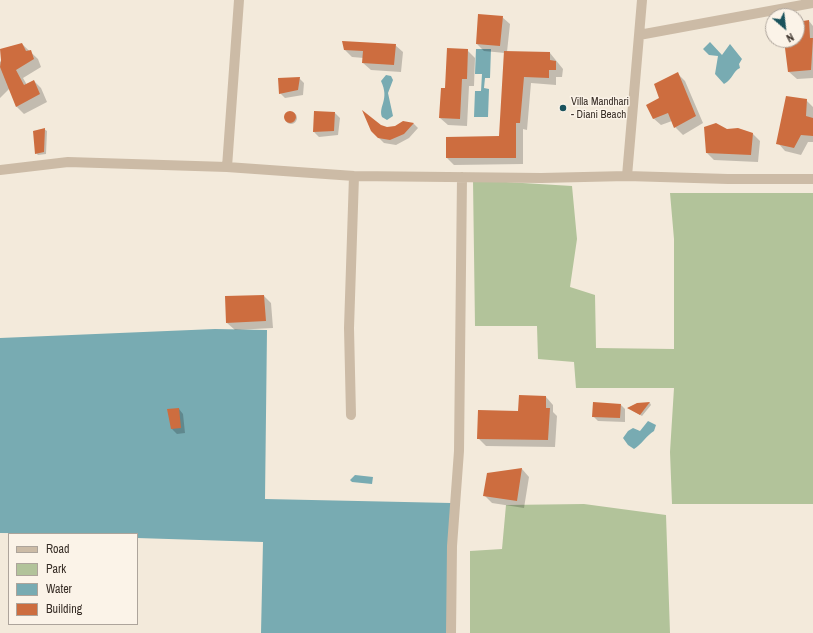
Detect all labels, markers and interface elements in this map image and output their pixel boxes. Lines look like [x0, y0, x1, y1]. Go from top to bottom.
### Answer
north arrow [765, 8, 805, 48]
text: N [784, 30, 796, 45]
place label: Villa Mandhari - Diani Beach [571, 95, 629, 121]
marker: Villa Mandhari - Diani Beach [558, 103, 568, 113]
legend [8, 533, 138, 625]
text: Road [46, 541, 70, 557]
text: Park [46, 561, 66, 577]
text: Water [46, 581, 72, 597]
text: Building [46, 601, 82, 617]

